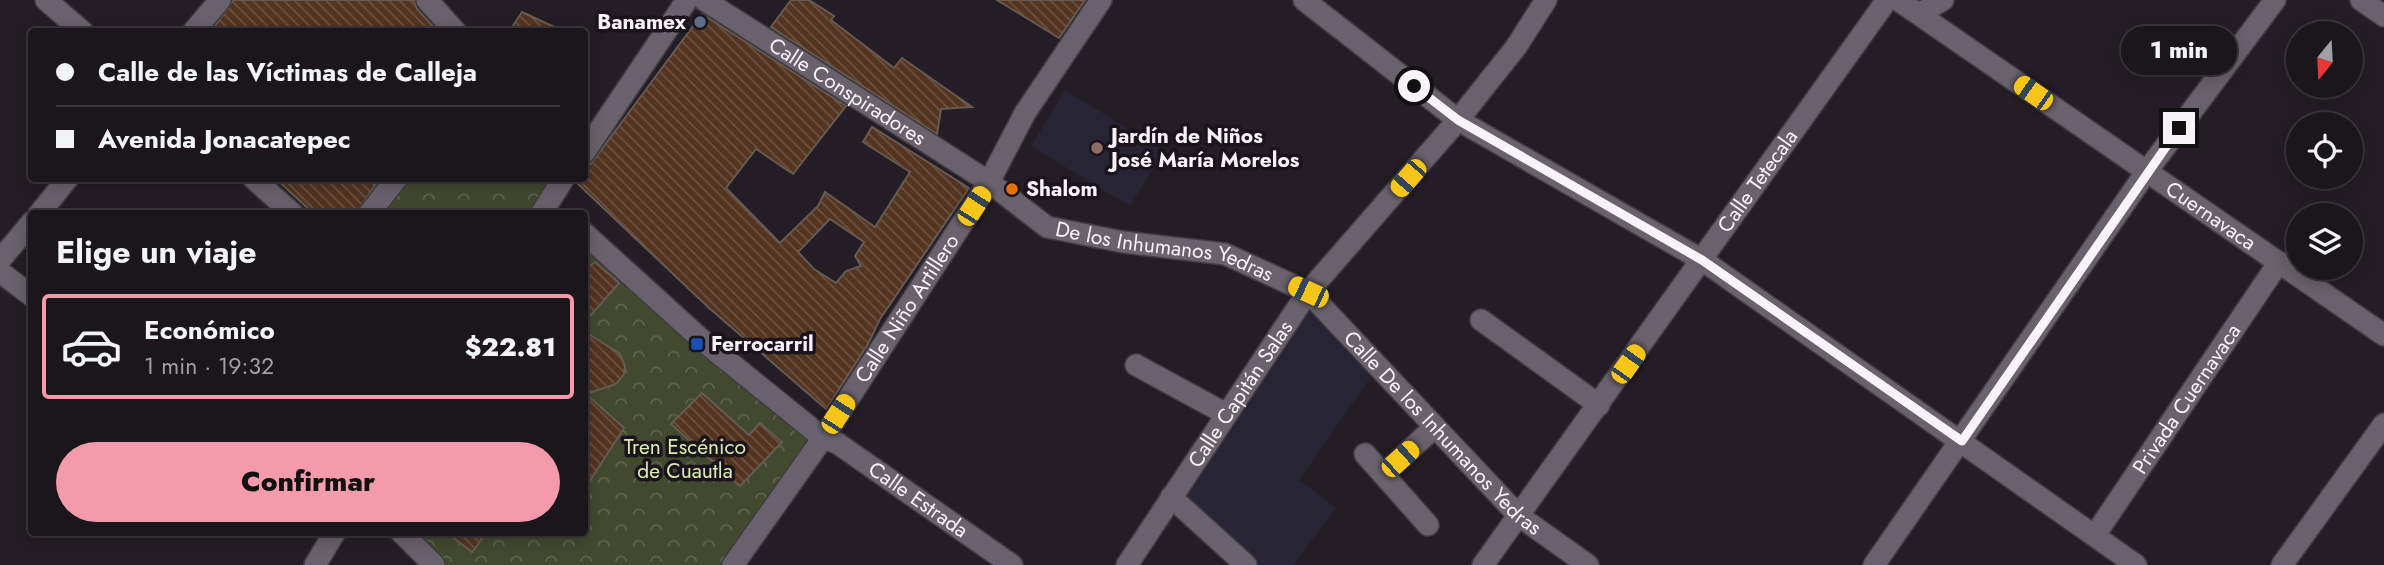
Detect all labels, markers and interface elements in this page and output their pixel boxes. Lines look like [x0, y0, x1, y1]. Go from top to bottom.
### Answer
place label: Banamex [597, 7, 687, 37]
marker: Banamex [692, 14, 708, 30]
north arrow [2286, 21, 2362, 98]
map controls [2286, 21, 2363, 280]
callout: 1 min [2121, 26, 2237, 76]
street label: Calle Conspiradores [763, 30, 932, 153]
text: 1 min [2150, 33, 2208, 67]
text: Calle de las Víctimas de Calleja [98, 53, 477, 91]
route start [1398, 70, 1430, 102]
car [2010, 72, 2057, 114]
route end [2163, 112, 2195, 144]
button: locate [2286, 112, 2363, 189]
text: Avenida Jonacatepec [98, 120, 351, 158]
place label: Jardín de Niños José María Morelos [1107, 121, 1300, 175]
street label: Calle Tetecala [1710, 123, 1805, 239]
marker: Jardín de Niños José María Morelos [1089, 140, 1105, 156]
car [1387, 155, 1430, 201]
place label: Shalom [1026, 174, 1098, 204]
street label: Cuernavaca [2160, 174, 2262, 258]
marker: Shalom [1004, 181, 1020, 197]
car [954, 183, 995, 229]
button: layers [2286, 203, 2363, 280]
street label: De los Inhumanos Yedras [1053, 214, 1278, 289]
street label: Calle Niño Artillero [847, 228, 966, 389]
text: Elige un viaje [56, 229, 257, 275]
car [1285, 274, 1332, 310]
text: Económico [144, 311, 275, 349]
icon: car [60, 315, 123, 378]
street label: Calle Capitán Salas [1181, 315, 1300, 474]
street label: Privada Cuernavaca [2125, 318, 2248, 480]
street label: Calle De los Inhumanos Yedras [1337, 324, 1548, 542]
text: $22.81 [465, 328, 556, 366]
place label: Ferrocarril [711, 329, 814, 359]
marker: Ferrocarril [689, 336, 705, 352]
car [1608, 341, 1649, 387]
text: 1 min · 19:32 [144, 349, 274, 383]
car [818, 391, 859, 437]
park label: Tren Escénico de Cuautla [624, 432, 746, 486]
car [1378, 437, 1423, 481]
button: Confirmar [56, 442, 560, 522]
street label: Calle Estrada [862, 454, 974, 545]

